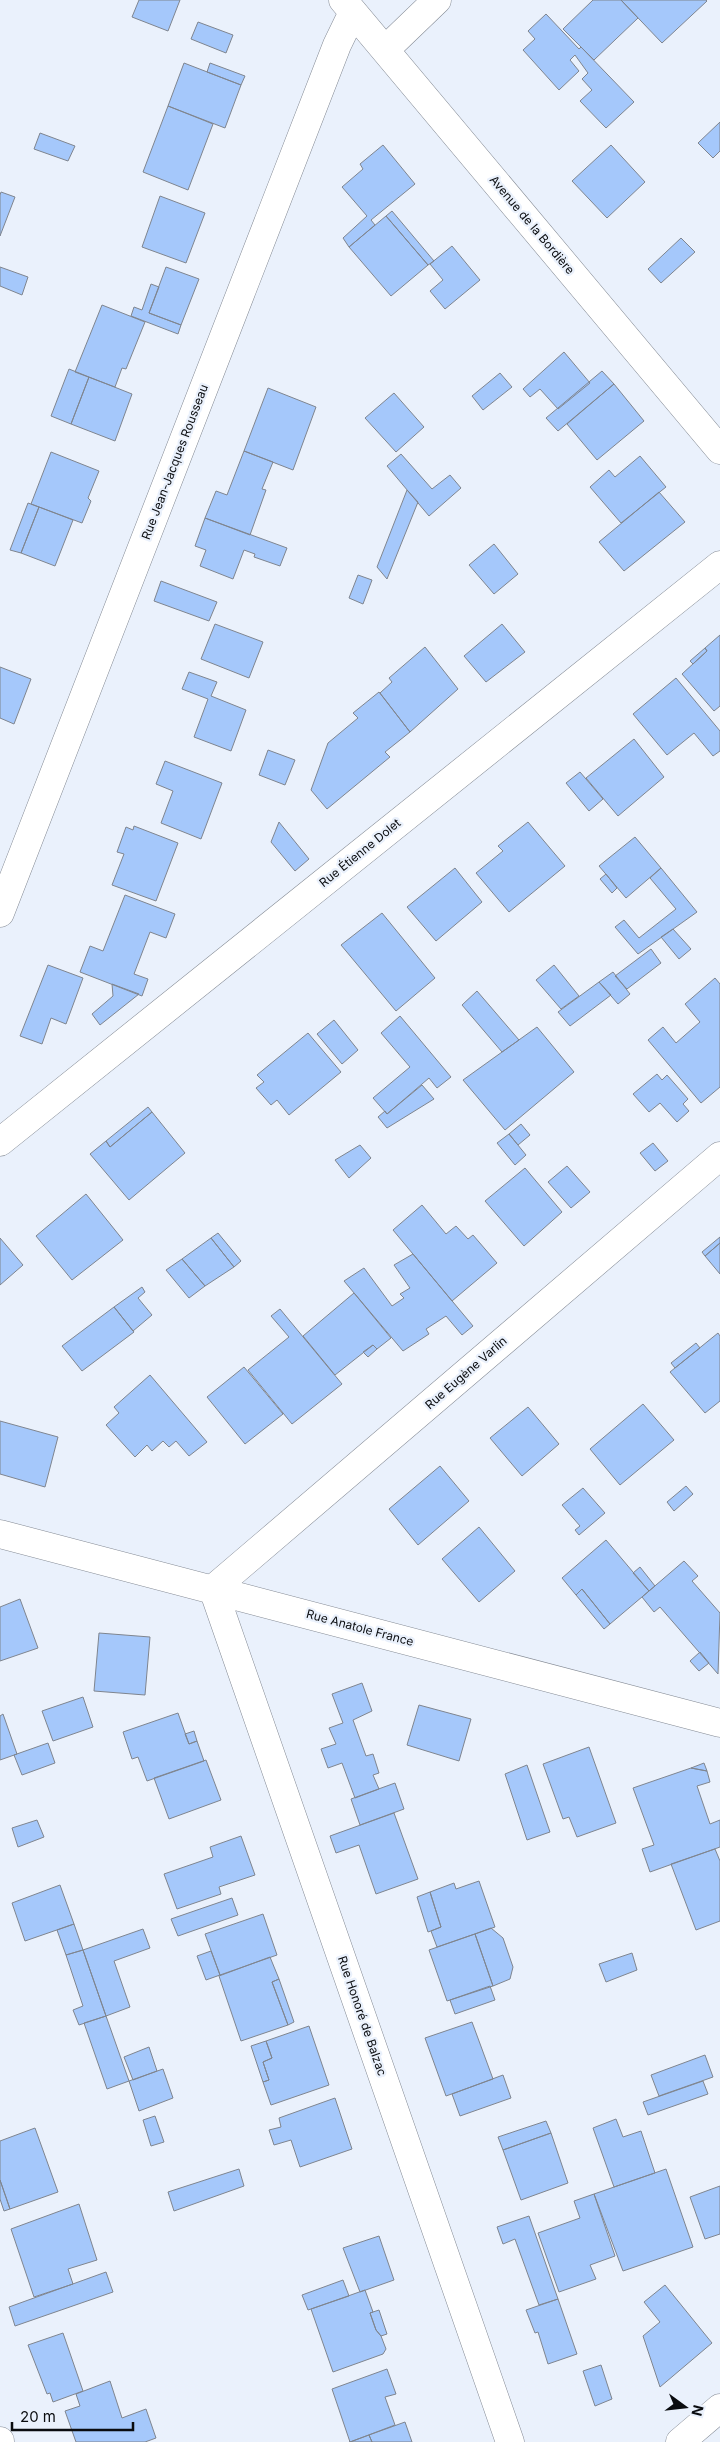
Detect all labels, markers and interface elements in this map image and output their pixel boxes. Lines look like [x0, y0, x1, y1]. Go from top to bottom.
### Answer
street label: Avenue de la Bordière [487, 172, 578, 277]
street label: Rue Jean-Jacques Rousseau [138, 382, 211, 542]
street label: Rue Étienne Dolet [316, 815, 403, 890]
street label: Rue Eugène Varlin [422, 1333, 510, 1412]
street label: Rue Anatole France [305, 1606, 415, 1649]
street label: Rue Honoré de Balzac [335, 1954, 390, 2078]
north arrow [660, 2382, 710, 2432]
scale bar [12, 2400, 134, 2432]
text: N [688, 2403, 708, 2418]
text: 20 m [20, 2407, 56, 2426]

